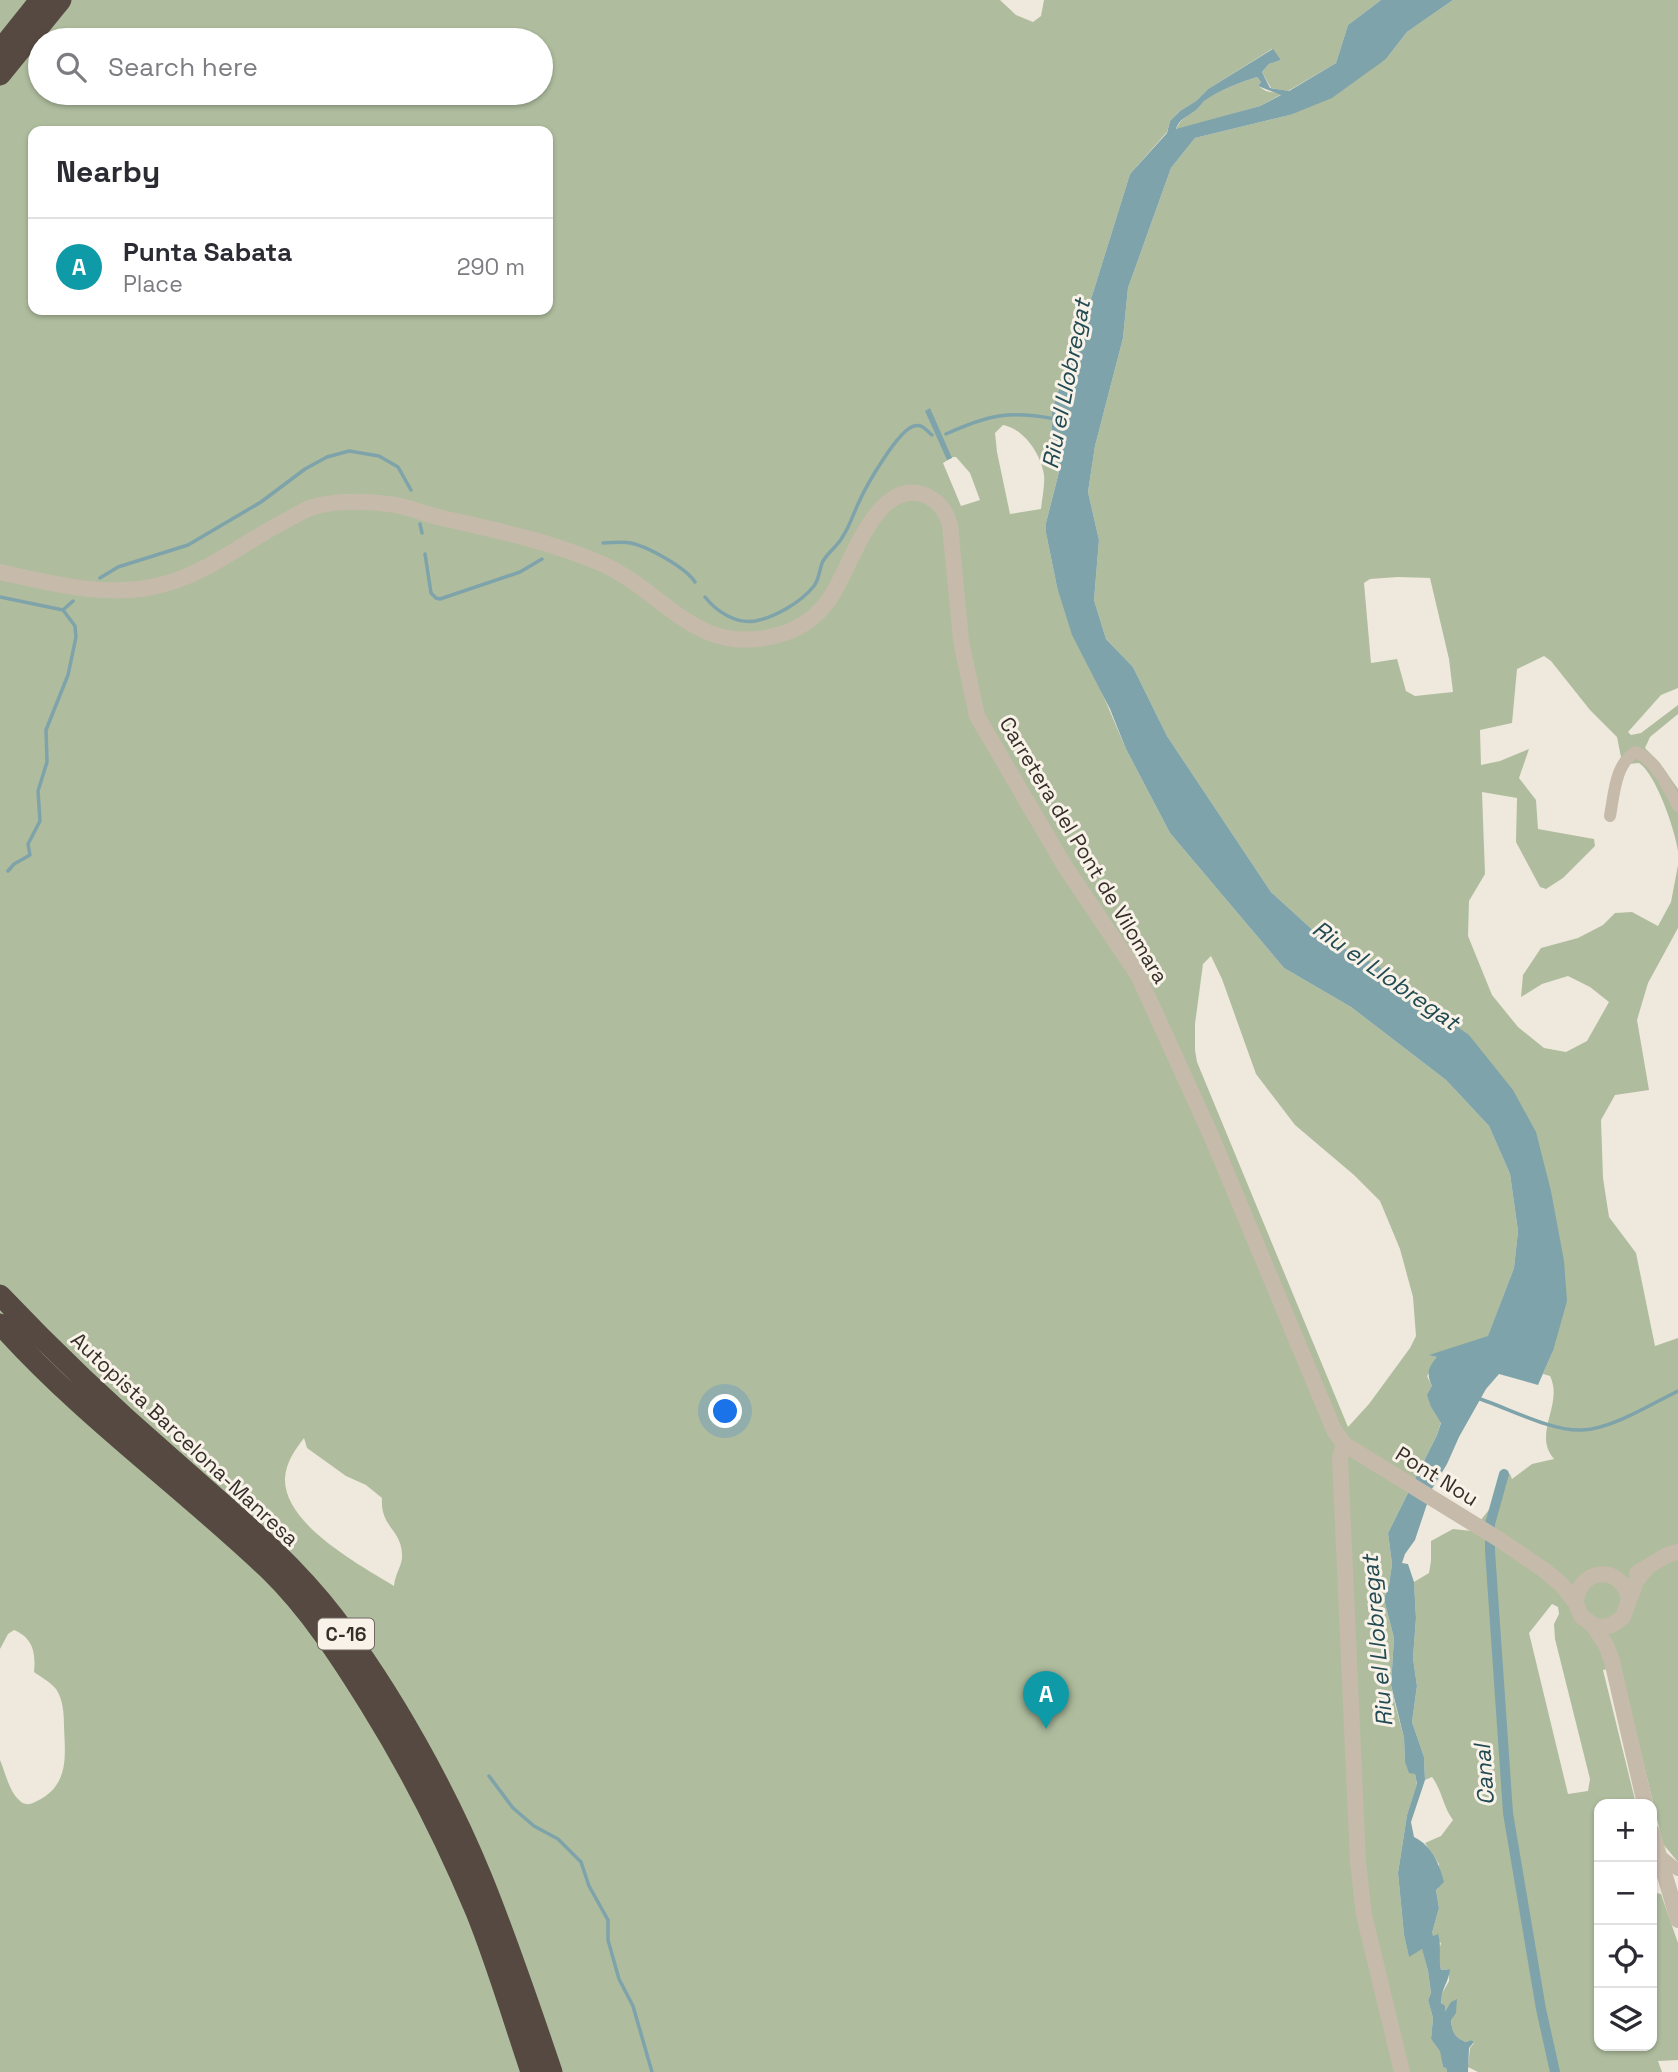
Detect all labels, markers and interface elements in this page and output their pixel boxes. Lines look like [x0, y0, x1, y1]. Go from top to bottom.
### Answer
search box [28, 28, 553, 105]
icon: search [52, 48, 90, 86]
text: Search here [108, 50, 258, 84]
text: Nearby [56, 152, 160, 191]
text: Punta Sabata [123, 235, 292, 269]
text: A [72, 252, 86, 282]
text: 290 m [457, 252, 525, 282]
text: Place [123, 269, 183, 299]
water label: Riu el Llobregat [1035, 294, 1098, 471]
street label: Carretera del Pont de Vilomara [994, 712, 1174, 988]
water label: Riu el Llobregat [1307, 913, 1467, 1038]
street label: Autopista Barcelona-Manresa [65, 1326, 305, 1552]
your location [708, 1394, 742, 1428]
street label: Pont Nou [1391, 1440, 1483, 1512]
water label: Riu el Llobregat [1354, 1551, 1399, 1728]
road number: C-16 [318, 1618, 374, 1650]
pin: A [1023, 1671, 1069, 1729]
water label: Canal [1467, 1741, 1501, 1806]
map controls [1594, 1799, 1657, 2051]
button: + [1594, 1799, 1657, 1862]
button: − [1594, 1862, 1657, 1925]
button: locate [1594, 1925, 1657, 1988]
button: layers [1594, 1988, 1657, 2051]

